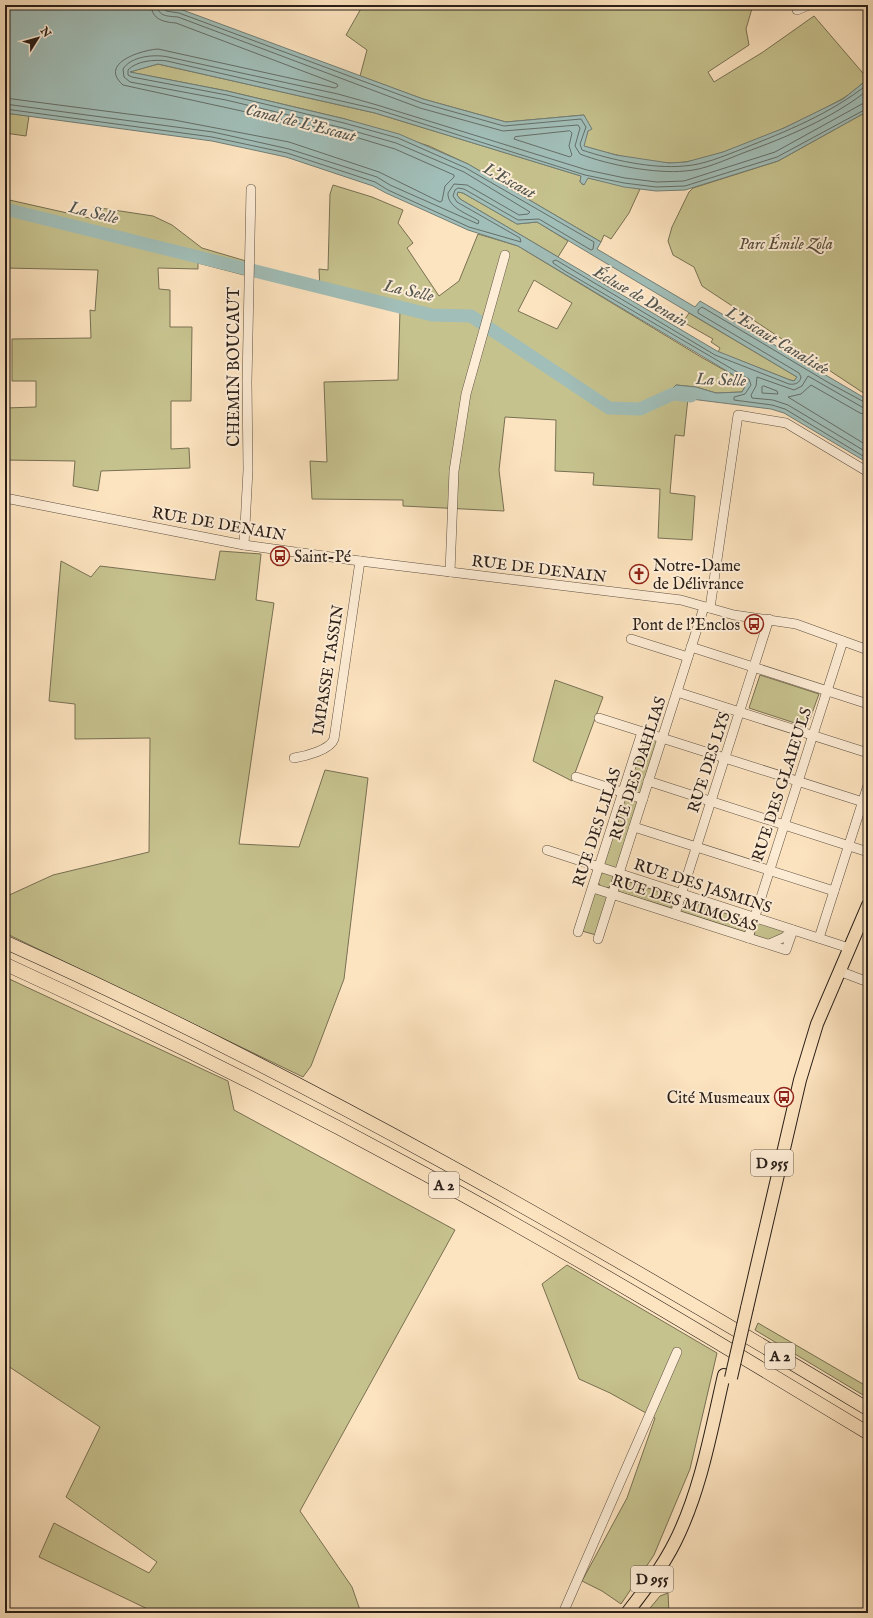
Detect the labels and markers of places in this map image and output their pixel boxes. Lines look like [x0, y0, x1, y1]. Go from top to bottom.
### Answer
bus stop icon: Saint-Pé [269, 545, 291, 567]
place label: Saint-Pé [294, 548, 351, 568]
place label: Notre-Dame de Délivrance [653, 557, 744, 595]
church icon: Notre-Dame de Délivrance [628, 563, 650, 585]
bus stop icon: Pont de l'Enclos [743, 613, 765, 635]
place label: Pont de l'Enclos [632, 616, 740, 636]
bus stop icon: Cité Musmeaux [773, 1086, 795, 1108]
place label: Cité Musmeaux [667, 1089, 770, 1109]

